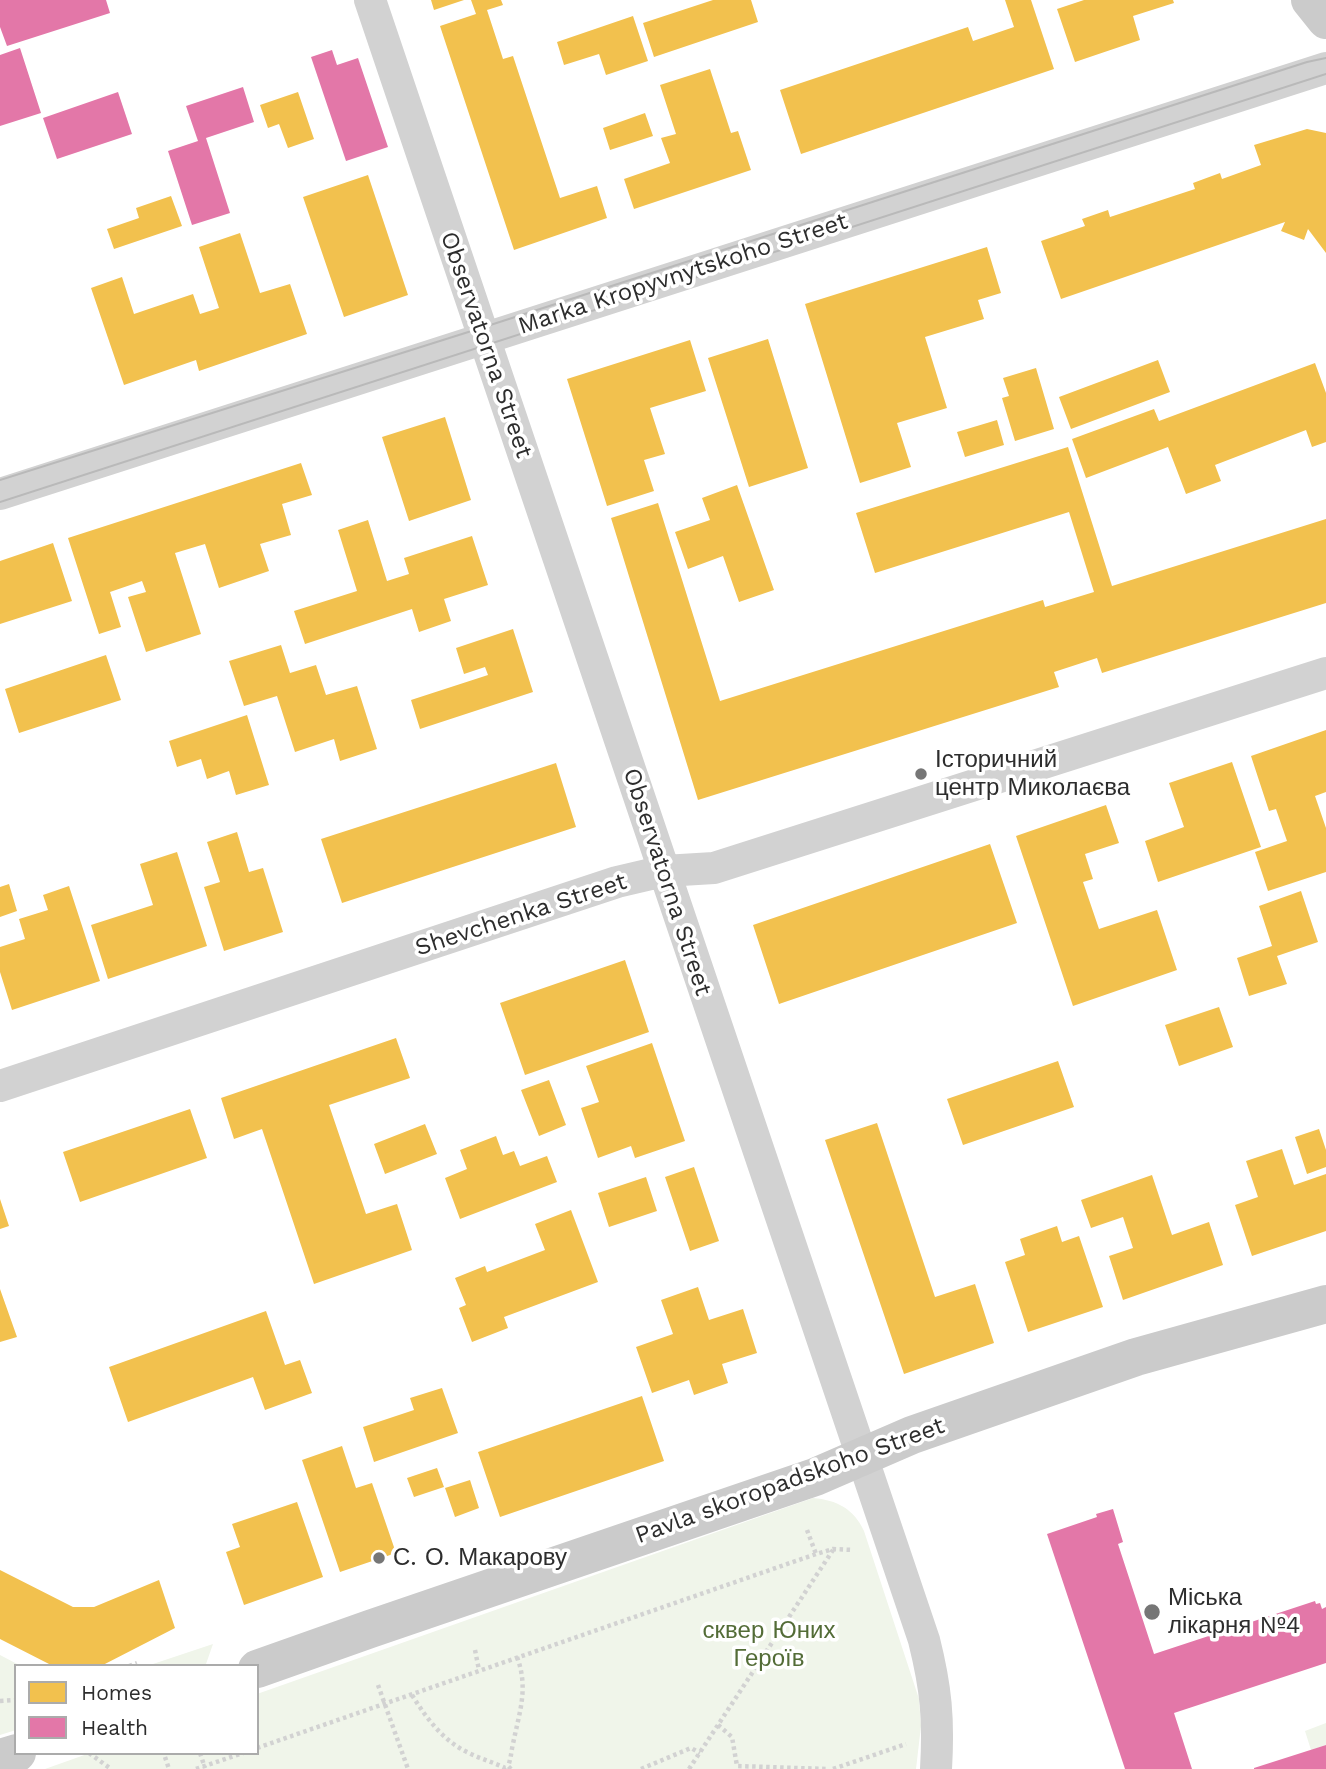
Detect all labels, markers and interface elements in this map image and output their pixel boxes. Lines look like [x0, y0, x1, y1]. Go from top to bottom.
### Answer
street label: Marka Kropyvnytskoho Street [515, 207, 851, 341]
street label: Observatorna Street [434, 228, 538, 462]
place label: Історичний центр Миколаєва [935, 746, 1130, 802]
street label: Observatorna Street [617, 765, 717, 999]
marker: Історичний центр Миколаєва [913, 766, 929, 782]
street label: Shevchenka Street [412, 867, 630, 963]
street label: Pavla skoropadskoho Street [631, 1412, 949, 1550]
place label: С. О. Макарову [393, 1544, 567, 1572]
marker: С. О. Макарову [371, 1550, 387, 1566]
place label: Міська лікарня №4 [1168, 1584, 1300, 1640]
marker: Міська лікарня №4 [1142, 1602, 1162, 1622]
park label: сквер Юних Героїв [703, 1617, 835, 1673]
legend [14, 1664, 259, 1755]
text: Homes [81, 1680, 152, 1705]
text: Health [81, 1715, 148, 1740]

